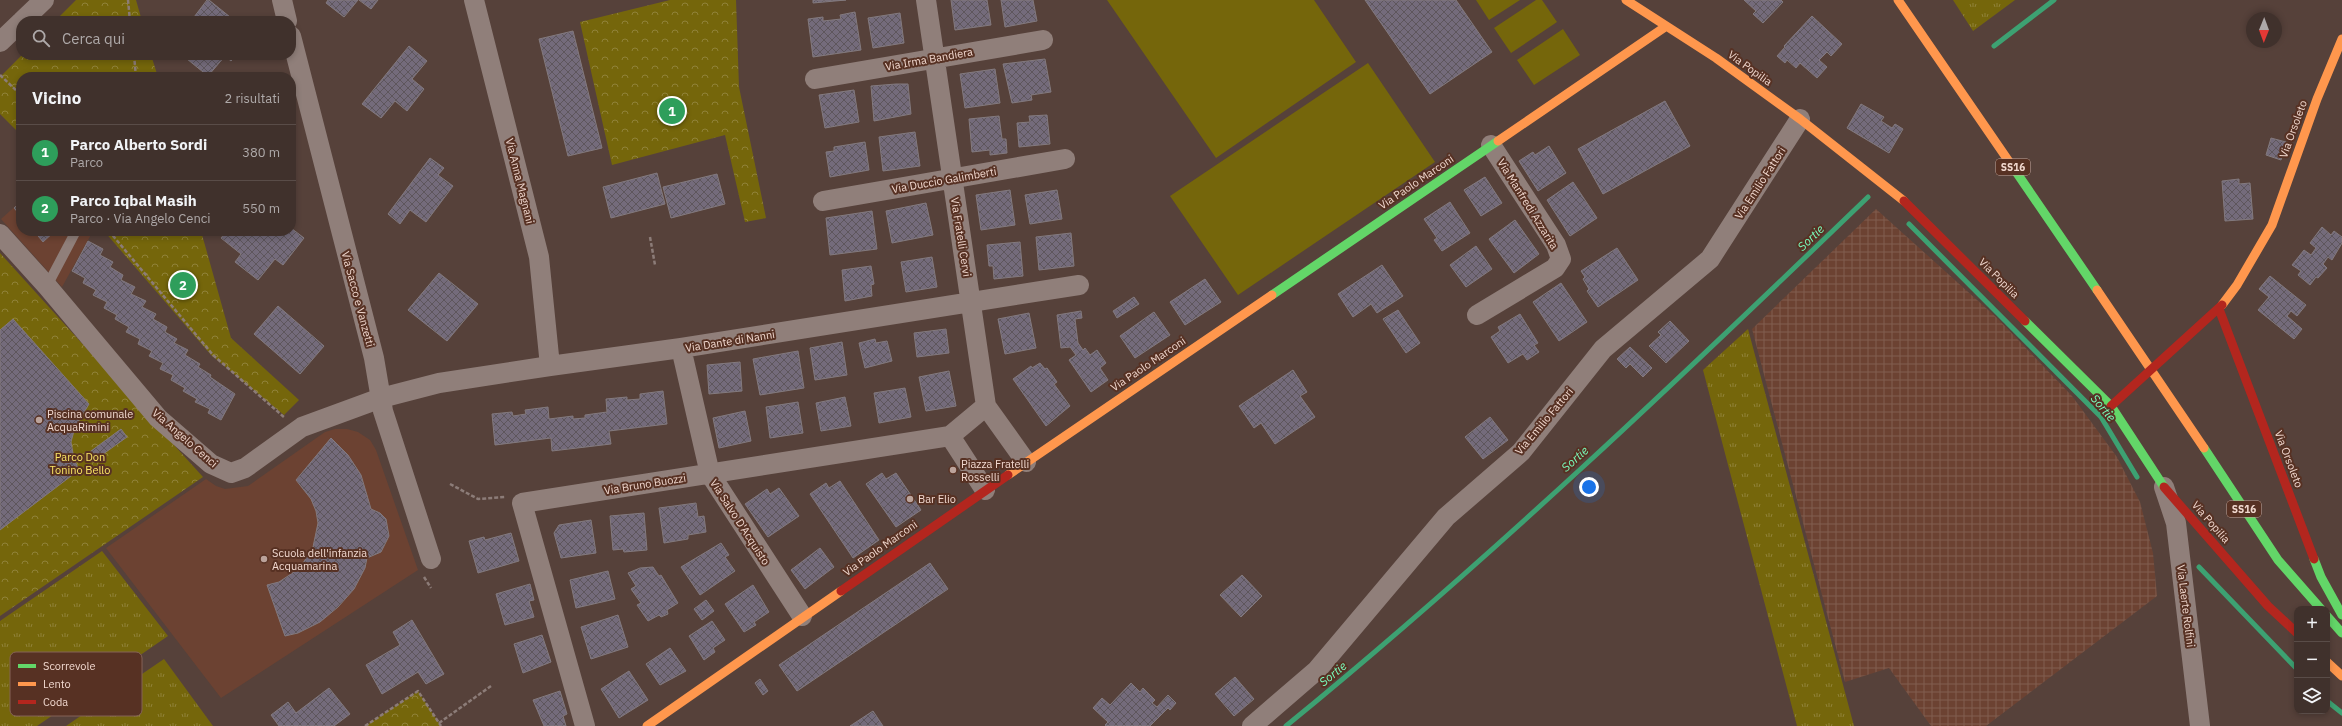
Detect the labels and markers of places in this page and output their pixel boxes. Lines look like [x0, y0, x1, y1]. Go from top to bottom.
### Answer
pin: 1 [659, 96, 685, 126]
pin: 2 [170, 270, 196, 300]
place label: Piscina comunale AcquaRimini [47, 407, 133, 434]
marker: Piscina comunale AcquaRimini [34, 415, 44, 425]
place label: Piazza Fratelli Rosselli [961, 457, 1029, 484]
marker: Piazza Fratelli Rosselli [948, 465, 958, 475]
place label: Bar Elio [918, 492, 956, 506]
marker: Bar Elio [905, 494, 915, 504]
place label: Scuola dell'infanzia Acquamarina [272, 546, 367, 573]
marker: Scuola dell'infanzia Acquamarina [259, 554, 269, 564]

